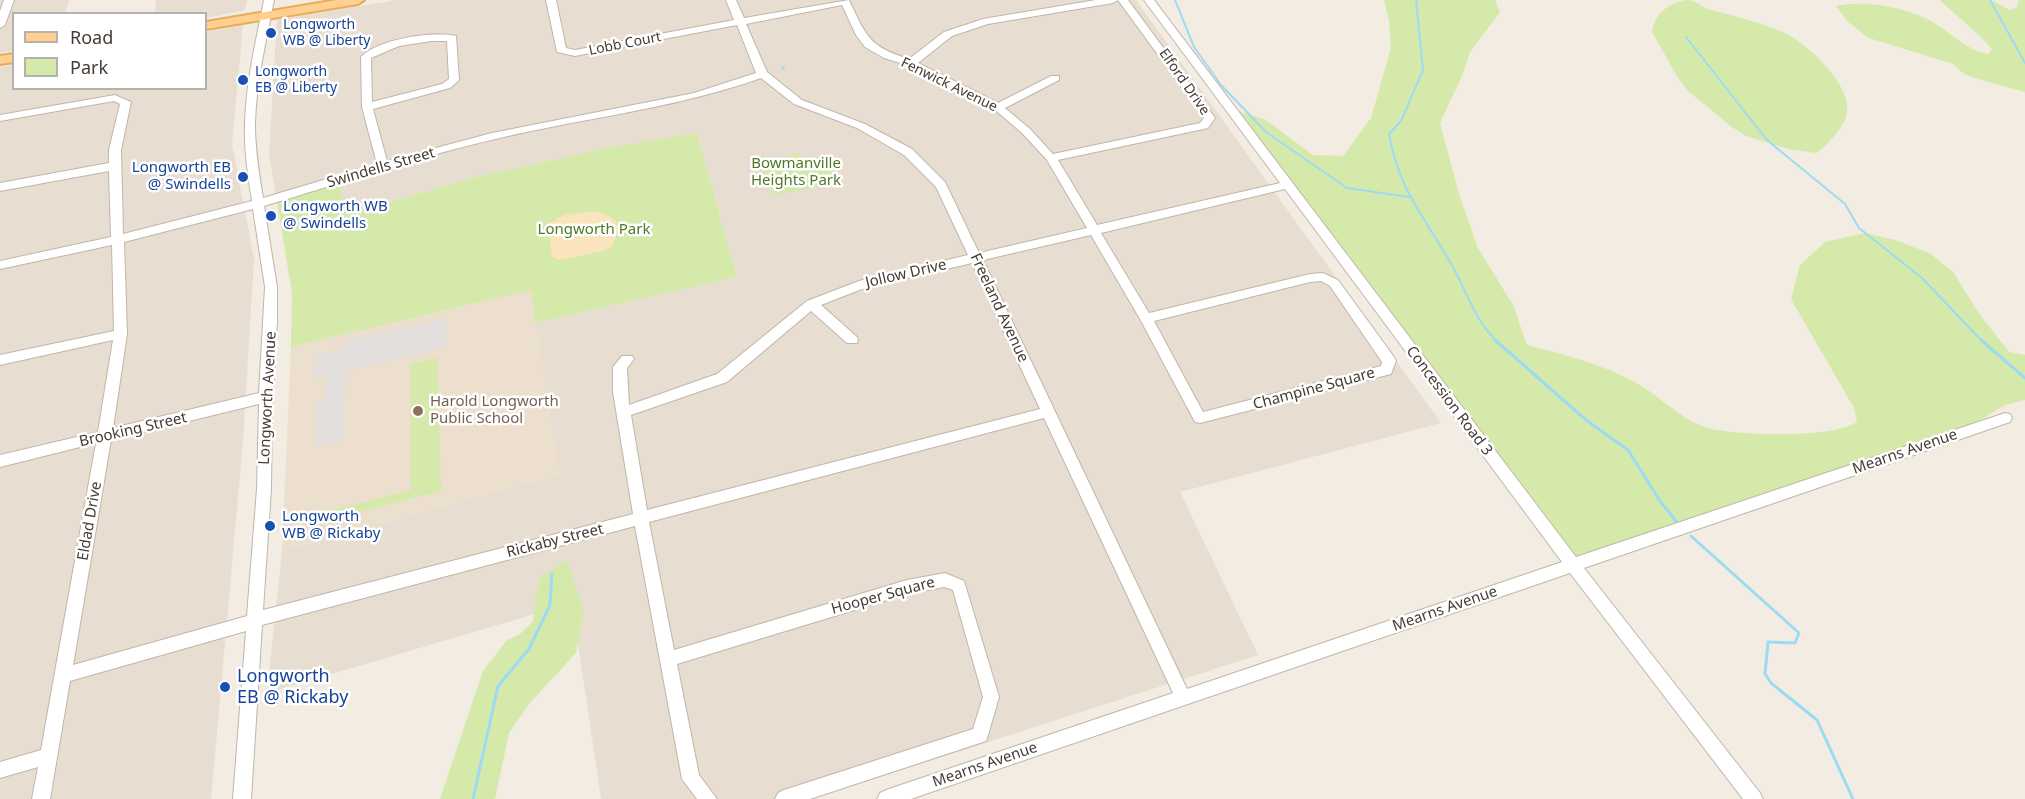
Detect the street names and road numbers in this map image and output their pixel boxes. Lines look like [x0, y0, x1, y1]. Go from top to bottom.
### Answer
street label: Lobb Court [587, 29, 663, 59]
street label: Elford Drive [1155, 46, 1213, 118]
street label: Fenwick Avenue [898, 54, 1000, 116]
street label: Swindells Street [325, 144, 437, 192]
street label: Freeland Avenue [966, 251, 1032, 365]
street label: Jollow Drive [864, 256, 948, 292]
street label: Longworth Avenue [256, 331, 280, 465]
street label: Concession Road 3 [1402, 343, 1496, 459]
street label: Champine Square [1251, 364, 1377, 414]
street label: Brooking Street [77, 409, 189, 451]
street label: Mearns Avenue [1850, 426, 1960, 478]
street label: Eldad Drive [74, 480, 106, 562]
street label: Rickaby Street [505, 520, 605, 562]
street label: Hooper Square [829, 574, 937, 618]
street label: Mearns Avenue [1390, 583, 1500, 635]
street label: Mearns Avenue [930, 739, 1040, 791]

